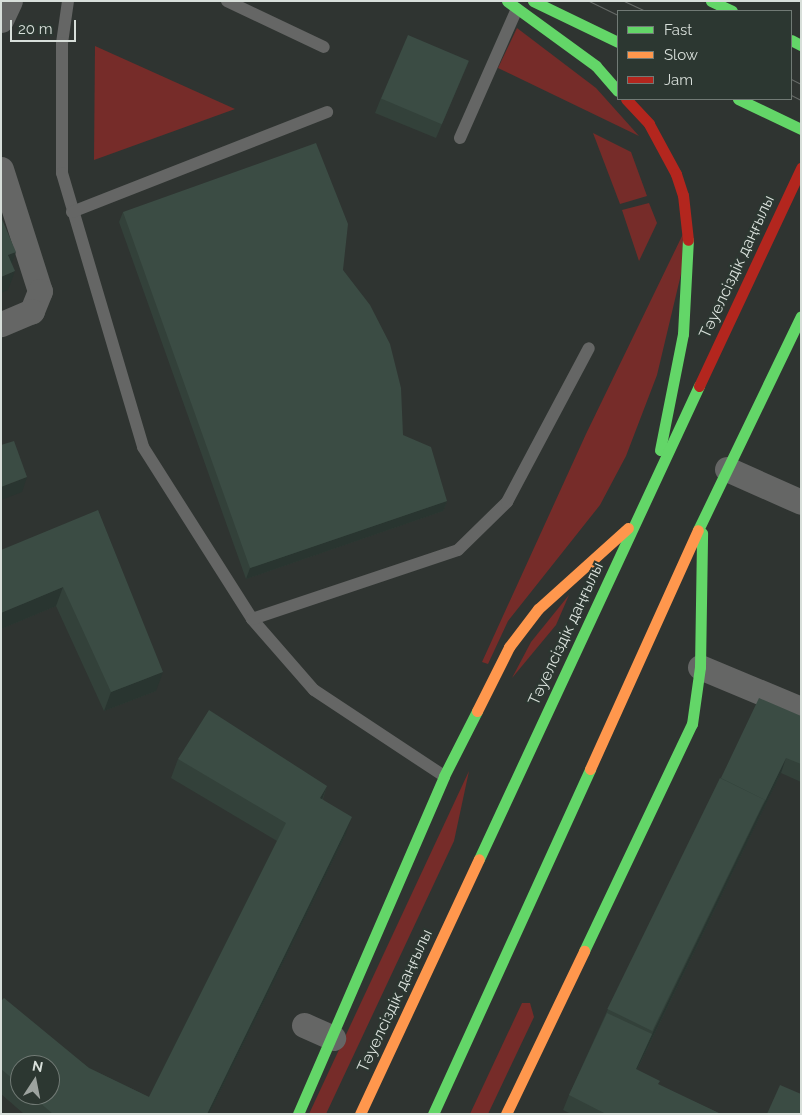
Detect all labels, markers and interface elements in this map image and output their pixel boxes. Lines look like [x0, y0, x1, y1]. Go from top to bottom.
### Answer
scale bar [12, 10, 79, 42]
legend [617, 10, 792, 100]
text: 20 m [18, 20, 53, 38]
text: Fast [664, 21, 692, 39]
text: Slow [664, 46, 698, 64]
text: Jam [664, 71, 693, 89]
street label: Тәуелсіздік даңғылы [695, 192, 779, 342]
street label: Тәуелсіздік даңғылы [524, 559, 608, 709]
street label: Тәуелсіздік даңғылы [353, 926, 437, 1076]
north arrow [10, 1055, 60, 1105]
text: N [31, 1057, 44, 1075]

